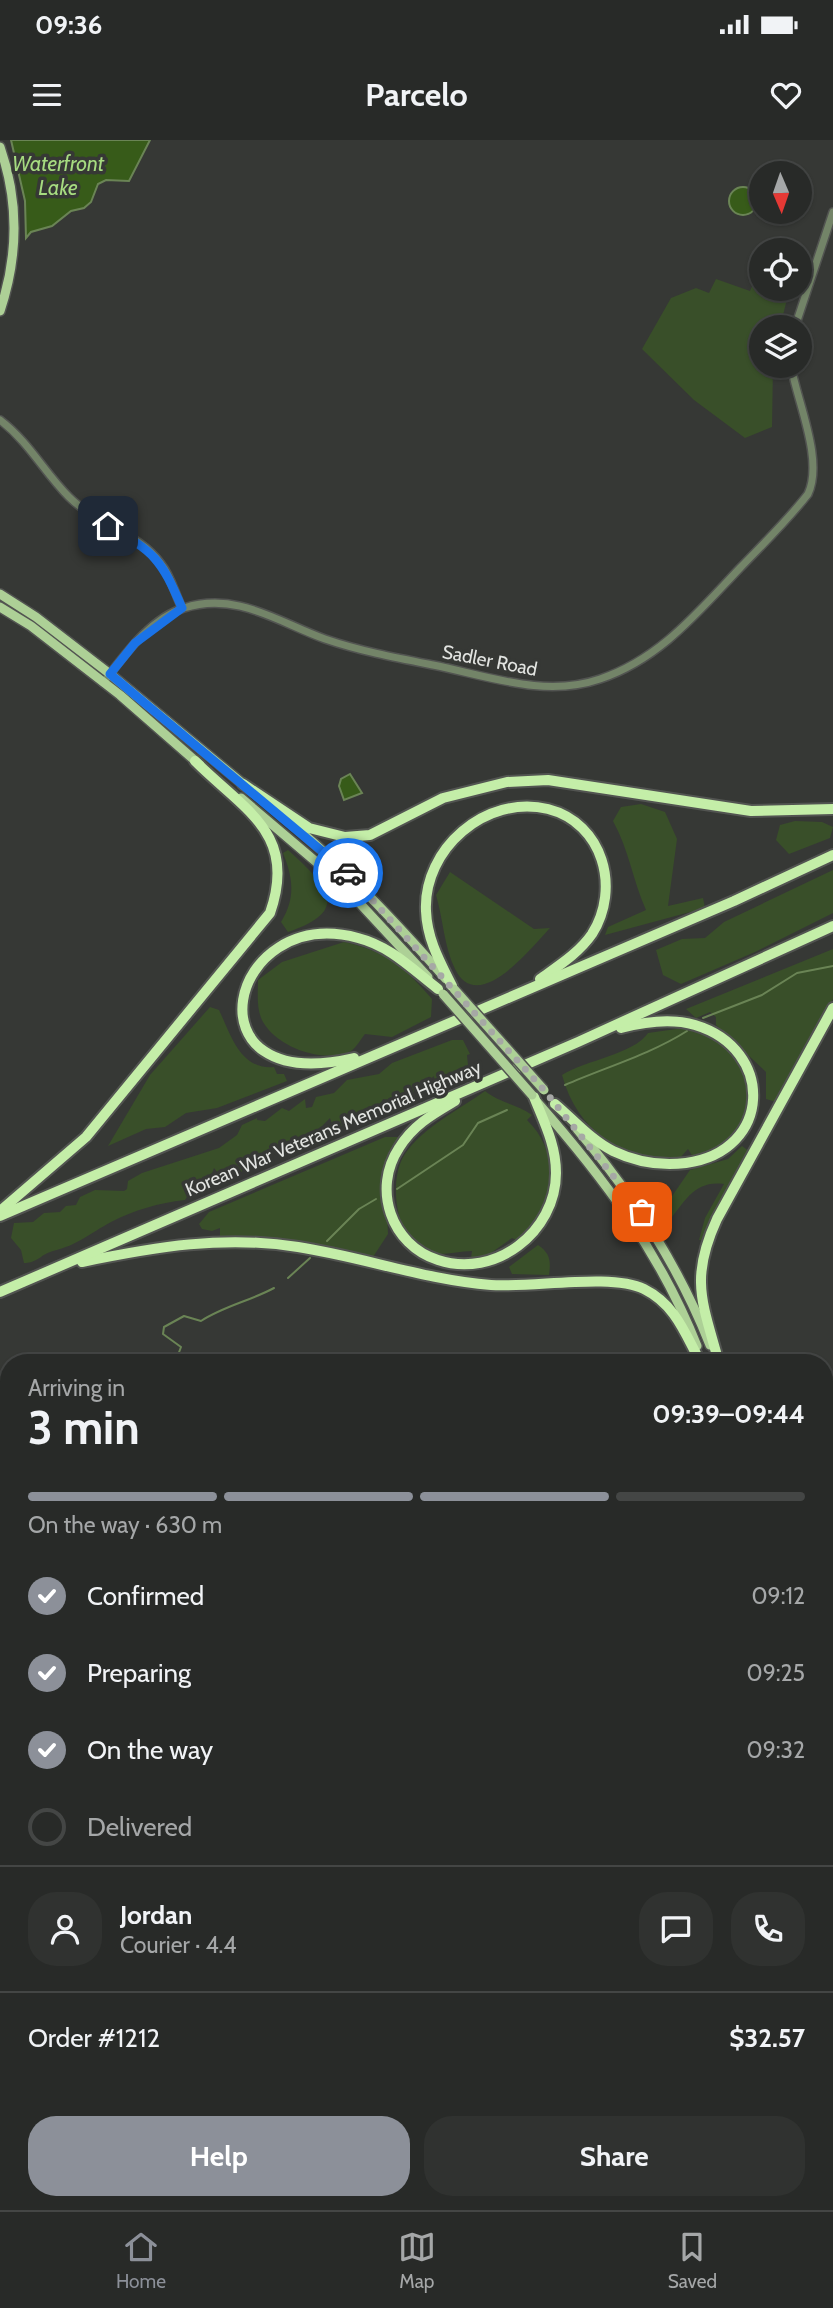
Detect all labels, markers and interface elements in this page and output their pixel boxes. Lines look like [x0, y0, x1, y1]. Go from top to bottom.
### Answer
text: 09:36 [35, 9, 102, 41]
text: Parcelo [365, 75, 468, 114]
icon: menu [28, 76, 66, 114]
icon: heart [767, 76, 805, 114]
water label: Waterfront Lake [12, 151, 105, 200]
north arrow [749, 161, 812, 224]
map controls [749, 161, 812, 378]
button: locate [749, 238, 812, 301]
button: layers [749, 315, 812, 378]
pin [78, 496, 138, 556]
icon: home [89, 507, 127, 545]
street label: Sadler Road [440, 640, 539, 681]
courier [313, 838, 383, 908]
icon: car [329, 854, 367, 892]
street label: Korean War Veterans Memorial Highway [182, 1055, 485, 1201]
pin [612, 1182, 672, 1242]
icon: bag [623, 1193, 661, 1231]
text: Arriving in [28, 1374, 125, 1402]
text: 09:39–09:44 [652, 1398, 805, 1430]
text: 3 min [28, 1400, 140, 1456]
text: On the way · 630 m [28, 1511, 222, 1539]
icon: check [28, 1577, 66, 1615]
text: Confirmed [87, 1580, 204, 1612]
text: 09:12 [752, 1582, 805, 1610]
icon: check [28, 1654, 66, 1692]
text: Preparing [87, 1657, 191, 1689]
text: 09:25 [747, 1659, 805, 1687]
icon: check [28, 1731, 66, 1769]
text: On the way [87, 1734, 213, 1766]
text: 09:32 [747, 1736, 805, 1764]
text: Delivered [87, 1811, 192, 1843]
button: person [28, 1892, 102, 1966]
button: chat [639, 1892, 713, 1966]
button: phone [731, 1892, 805, 1966]
text: Jordan [120, 1899, 192, 1931]
text: Courier · 4.4 [120, 1931, 237, 1959]
text: Order #1212 [28, 2022, 160, 2054]
text: $32.57 [729, 2022, 805, 2054]
button: Help [28, 2116, 410, 2196]
button: Share [424, 2116, 805, 2196]
tab: Home [116, 2228, 166, 2293]
tab: Map [398, 2228, 436, 2293]
tab: Saved [668, 2228, 717, 2293]

